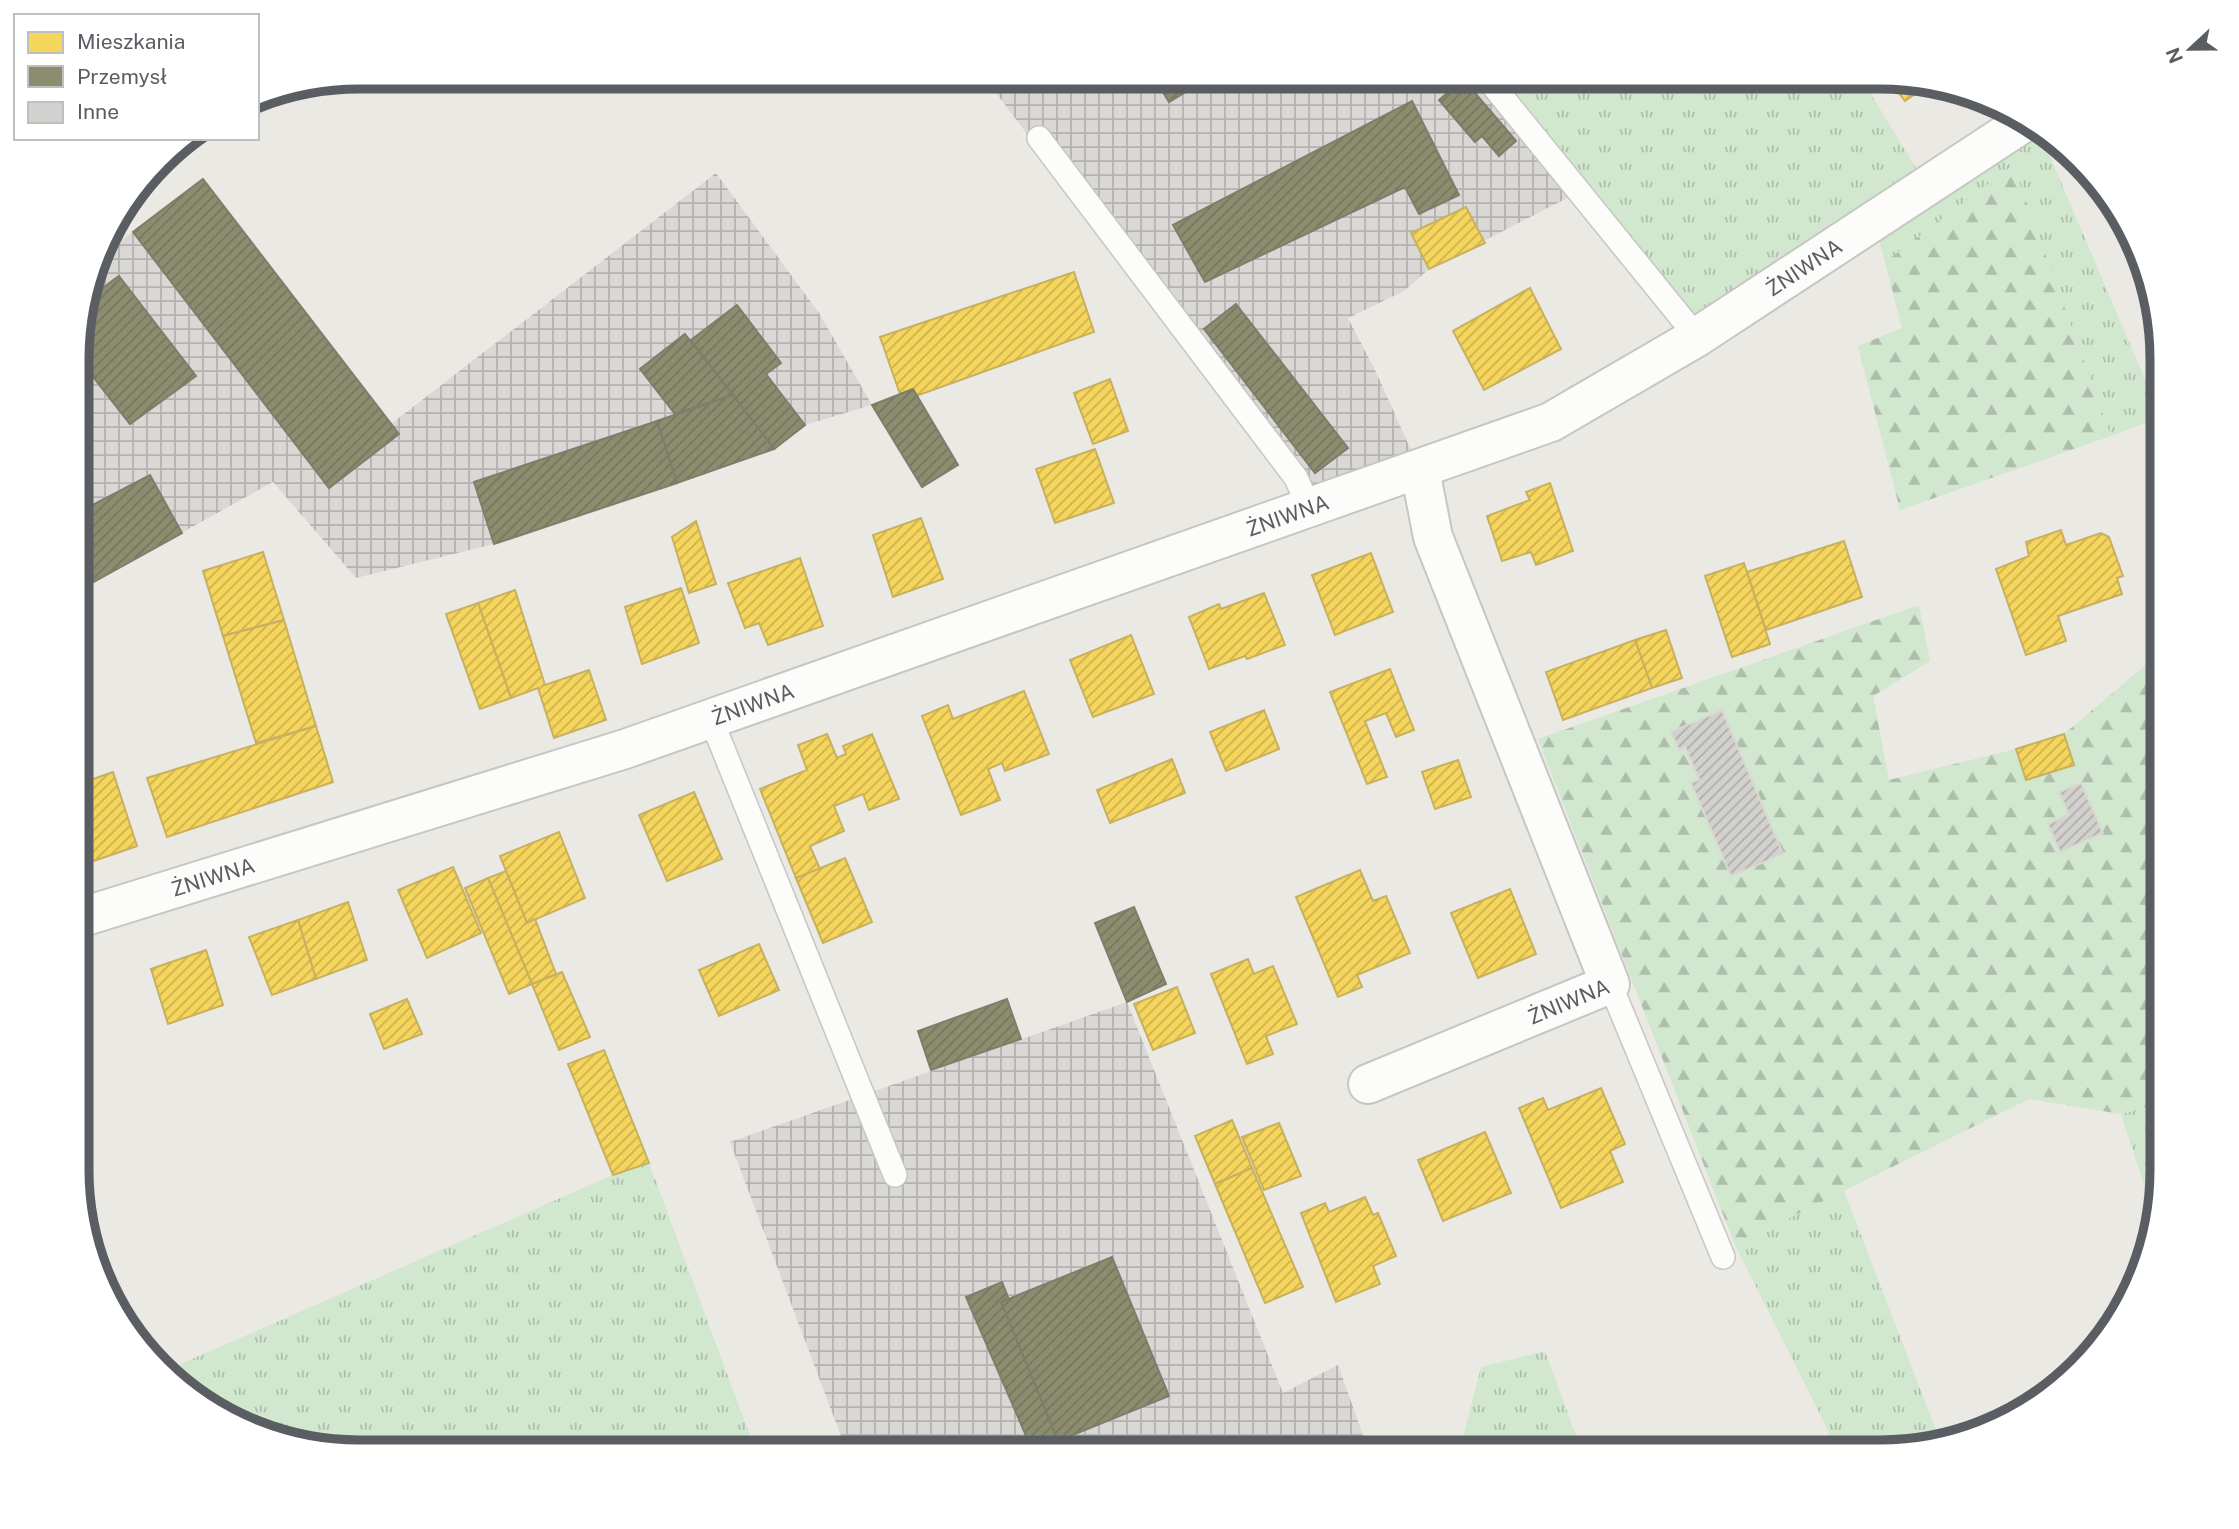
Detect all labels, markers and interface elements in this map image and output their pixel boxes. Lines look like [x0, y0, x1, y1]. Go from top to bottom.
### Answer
legend [14, 14, 259, 140]
north arrow [2155, 14, 2225, 84]
text: Mieszkania [77, 29, 185, 54]
text: N [2161, 44, 2187, 66]
text: Przemysł [77, 64, 168, 89]
text: Inne [77, 99, 119, 124]
street label: ŻNIWNA [1761, 233, 1846, 301]
street label: ŻNIWNA [1243, 489, 1332, 541]
street label: ŻNIWNA [708, 678, 797, 730]
street label: ŻNIWNA [168, 852, 258, 901]
street label: ŻNIWNA [1524, 973, 1613, 1029]

